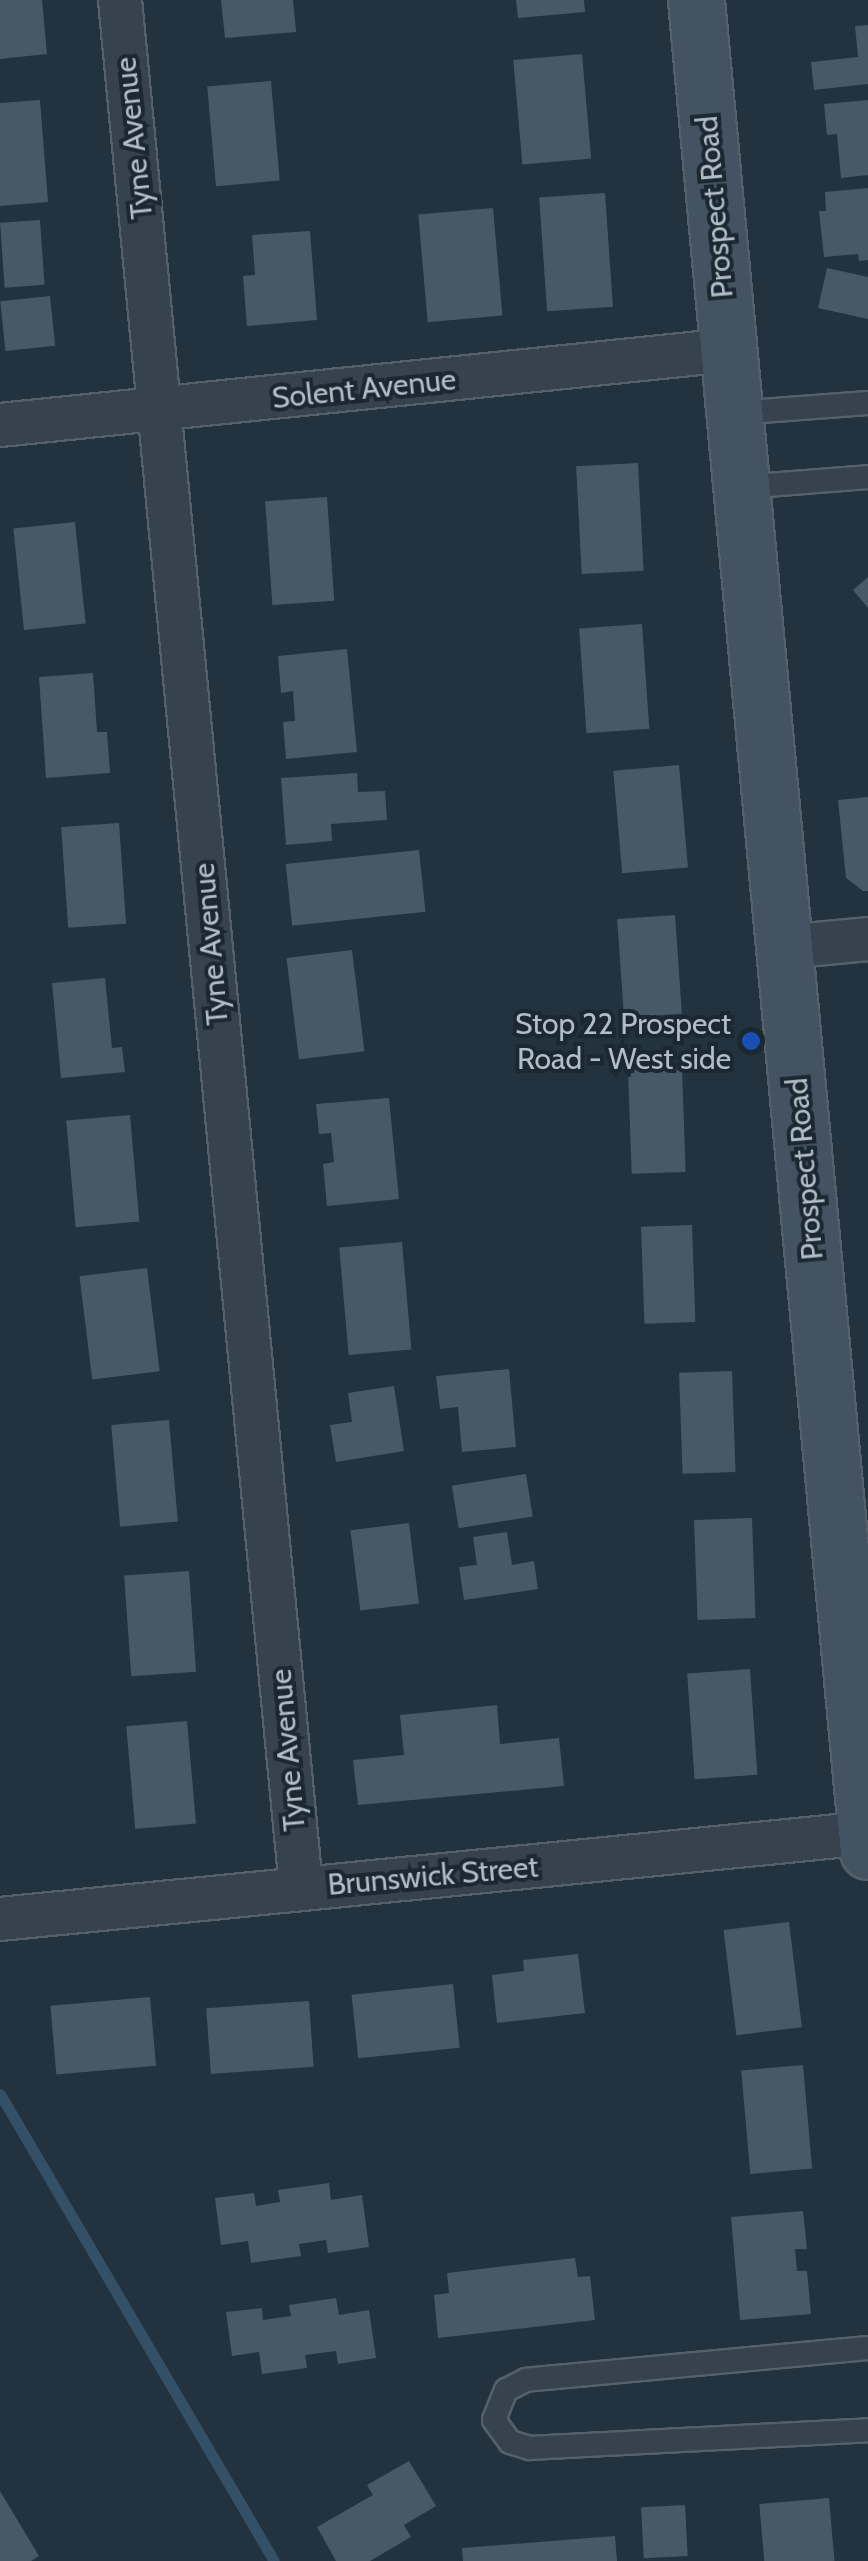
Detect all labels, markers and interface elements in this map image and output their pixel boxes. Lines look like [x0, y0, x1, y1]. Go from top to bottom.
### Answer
street label: Tyne Avenue [108, 55, 160, 221]
street label: Prospect Road [689, 115, 741, 299]
street label: Solent Avenue [270, 361, 458, 417]
street label: Tyne Avenue [186, 861, 236, 1027]
place label: Stop 22 Prospect Road - West side [515, 1006, 731, 1076]
marker: Stop 22 Prospect Road - West side [740, 1030, 762, 1052]
street label: Prospect Road [779, 1077, 831, 1261]
street label: Tyne Avenue [263, 1667, 313, 1833]
street label: Brunswick Street [326, 1849, 540, 1903]

